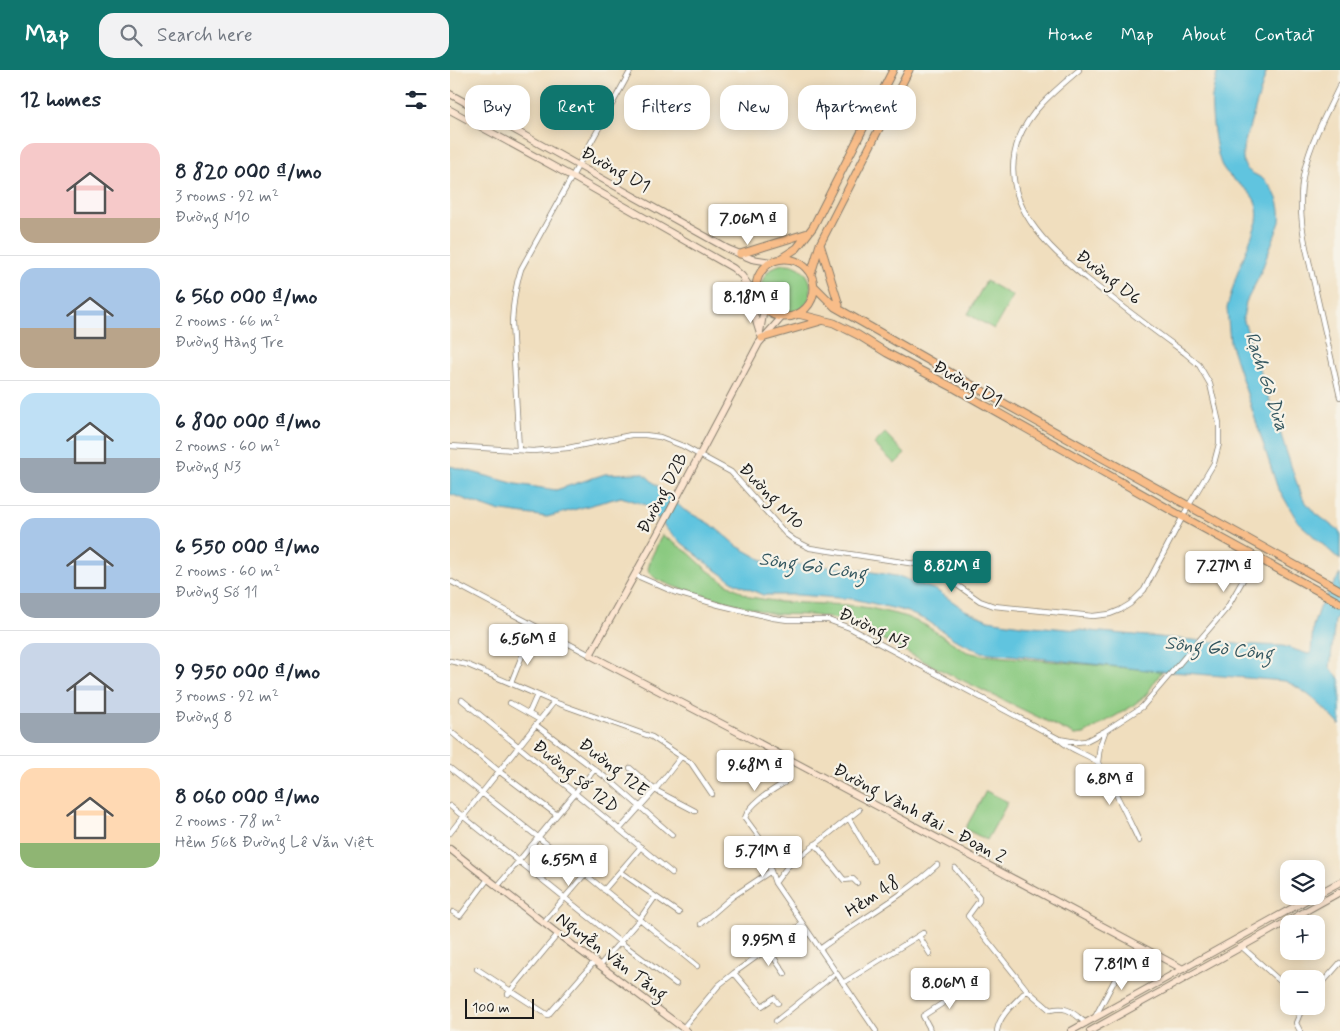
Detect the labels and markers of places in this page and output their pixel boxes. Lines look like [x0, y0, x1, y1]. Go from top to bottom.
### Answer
pin: 7.06M ₫ [702, 204, 794, 246]
pin: 8.18M ₫ [705, 282, 797, 324]
pin: 8.82M ₫ [906, 550, 998, 593]
pin: 7.27M ₫ [1178, 550, 1270, 593]
pin: 6.56M ₫ [482, 624, 574, 666]
pin: 9.68M ₫ [709, 750, 801, 792]
pin: 6.8M ₫ [1069, 764, 1151, 806]
pin: 5.71M ₫ [717, 836, 809, 878]
pin: 6.55M ₫ [523, 844, 615, 887]
pin: 9.95M ₫ [723, 924, 815, 967]
pin: 7.81M ₫ [1076, 948, 1168, 991]
pin: 8.06M ₫ [904, 968, 996, 1010]

